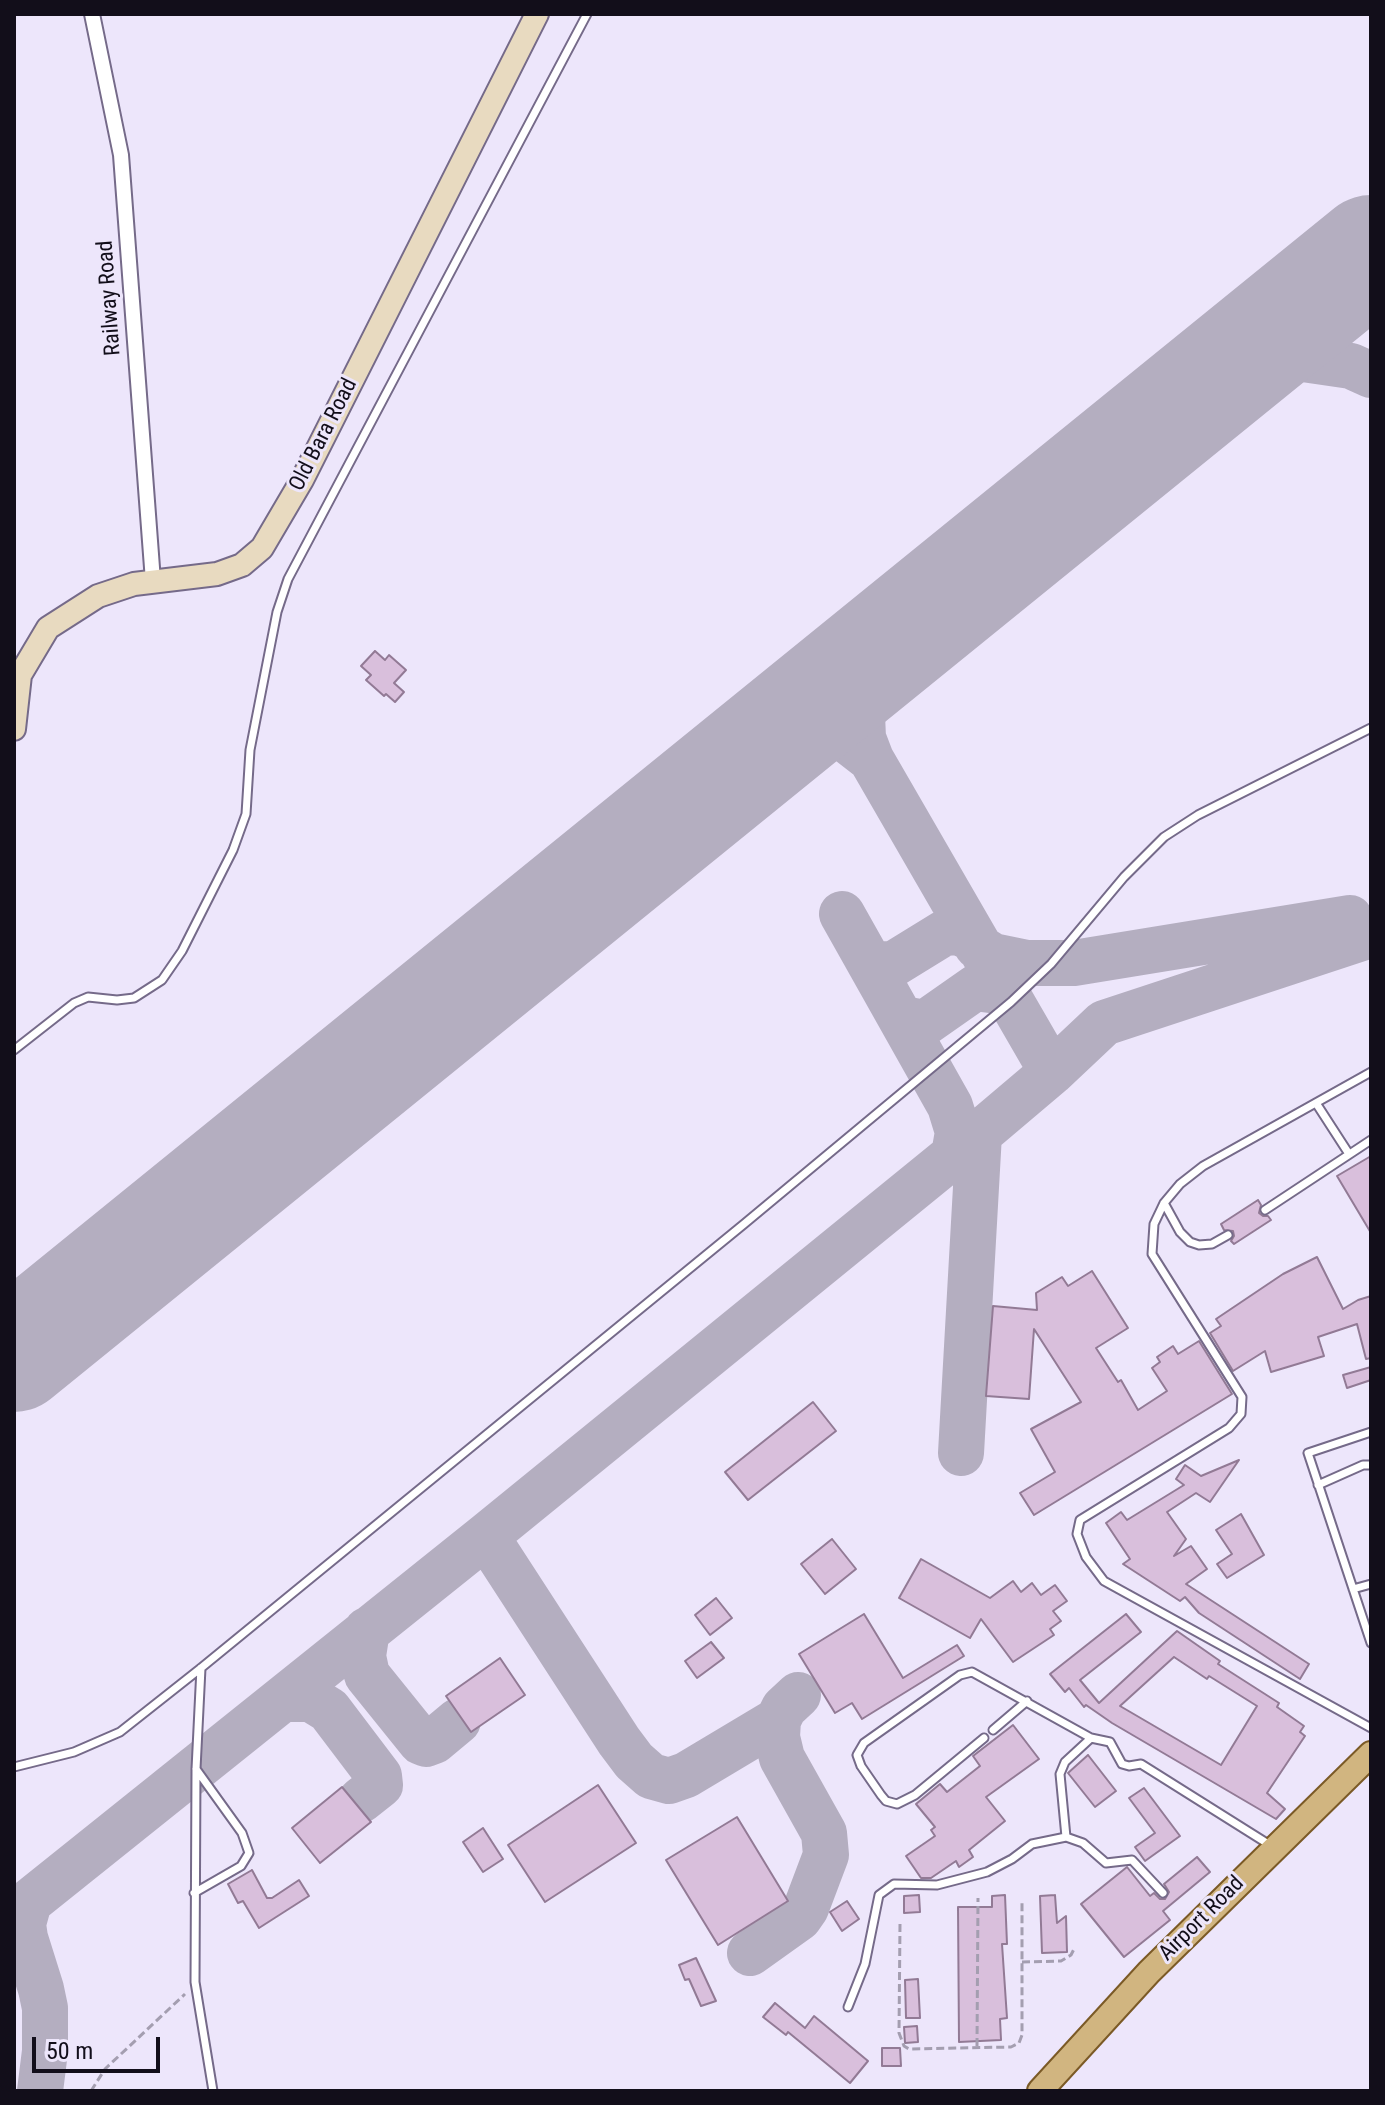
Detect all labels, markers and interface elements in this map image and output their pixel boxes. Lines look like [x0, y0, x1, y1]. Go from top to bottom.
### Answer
street label: Railway Road [93, 240, 127, 356]
street label: Old Bara Road [284, 374, 364, 496]
street label: Airport Road [1154, 1871, 1250, 1967]
scale bar [36, 2021, 164, 2071]
text: 50 m [46, 2037, 93, 2065]

